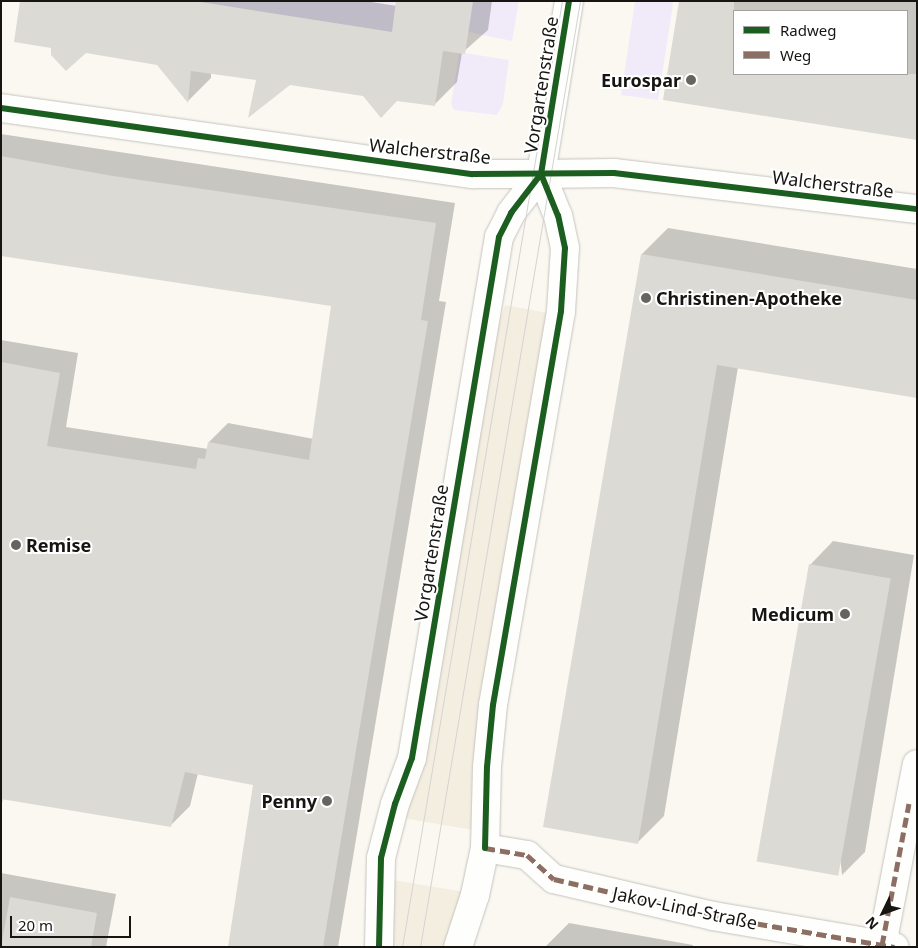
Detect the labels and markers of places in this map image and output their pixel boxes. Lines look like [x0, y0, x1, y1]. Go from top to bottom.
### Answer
place label: Eurospar [601, 69, 681, 91]
marker: Eurospar [685, 74, 697, 86]
place label: Christinen-Apotheke [656, 287, 842, 309]
marker: Christinen-Apotheke [640, 292, 652, 304]
place label: Remise [26, 534, 91, 556]
marker: Remise [10, 539, 22, 551]
place label: Medicum [751, 603, 834, 625]
marker: Medicum [838, 607, 852, 621]
place label: Penny [261, 790, 317, 812]
marker: Penny [321, 795, 333, 807]

